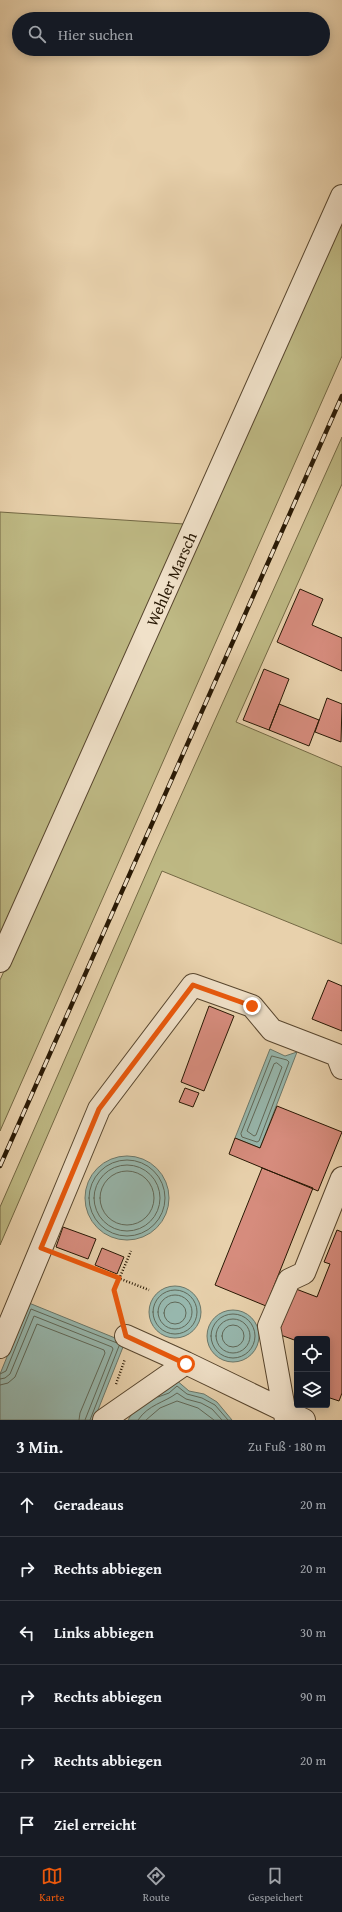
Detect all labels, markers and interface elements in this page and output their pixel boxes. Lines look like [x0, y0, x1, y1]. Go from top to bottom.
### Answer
search box [12, 12, 330, 56]
icon: search [26, 23, 48, 45]
text: Hier suchen [58, 24, 133, 45]
street label: Wehler Marsch [139, 528, 203, 630]
route end [243, 997, 261, 1015]
map controls [294, 1336, 330, 1408]
button: locate [294, 1336, 330, 1372]
route start [177, 1355, 195, 1373]
button: layers [294, 1372, 330, 1408]
text: 3 Min. [16, 1434, 63, 1459]
text: Zu Fuß · 180 m [248, 1437, 326, 1456]
icon: ahead [16, 1494, 38, 1516]
text: Geradeaus [54, 1494, 124, 1515]
text: 20 m [300, 1495, 326, 1514]
icon: right [16, 1558, 38, 1580]
text: Rechts abbiegen [54, 1558, 162, 1579]
text: 20 m [300, 1559, 326, 1578]
icon: left [16, 1622, 38, 1644]
text: Links abbiegen [54, 1622, 154, 1643]
text: 30 m [300, 1623, 326, 1642]
icon: right [16, 1686, 38, 1708]
text: Rechts abbiegen [54, 1686, 162, 1707]
text: 90 m [300, 1687, 326, 1706]
icon: right [16, 1750, 38, 1772]
text: Rechts abbiegen [54, 1750, 162, 1771]
text: 20 m [300, 1751, 326, 1770]
icon: arrive [16, 1814, 38, 1836]
text: Ziel erreicht [54, 1814, 136, 1835]
tab: Karte [39, 1865, 64, 1905]
tab: Route [143, 1865, 170, 1905]
tab: Gespeichert [248, 1865, 303, 1905]

